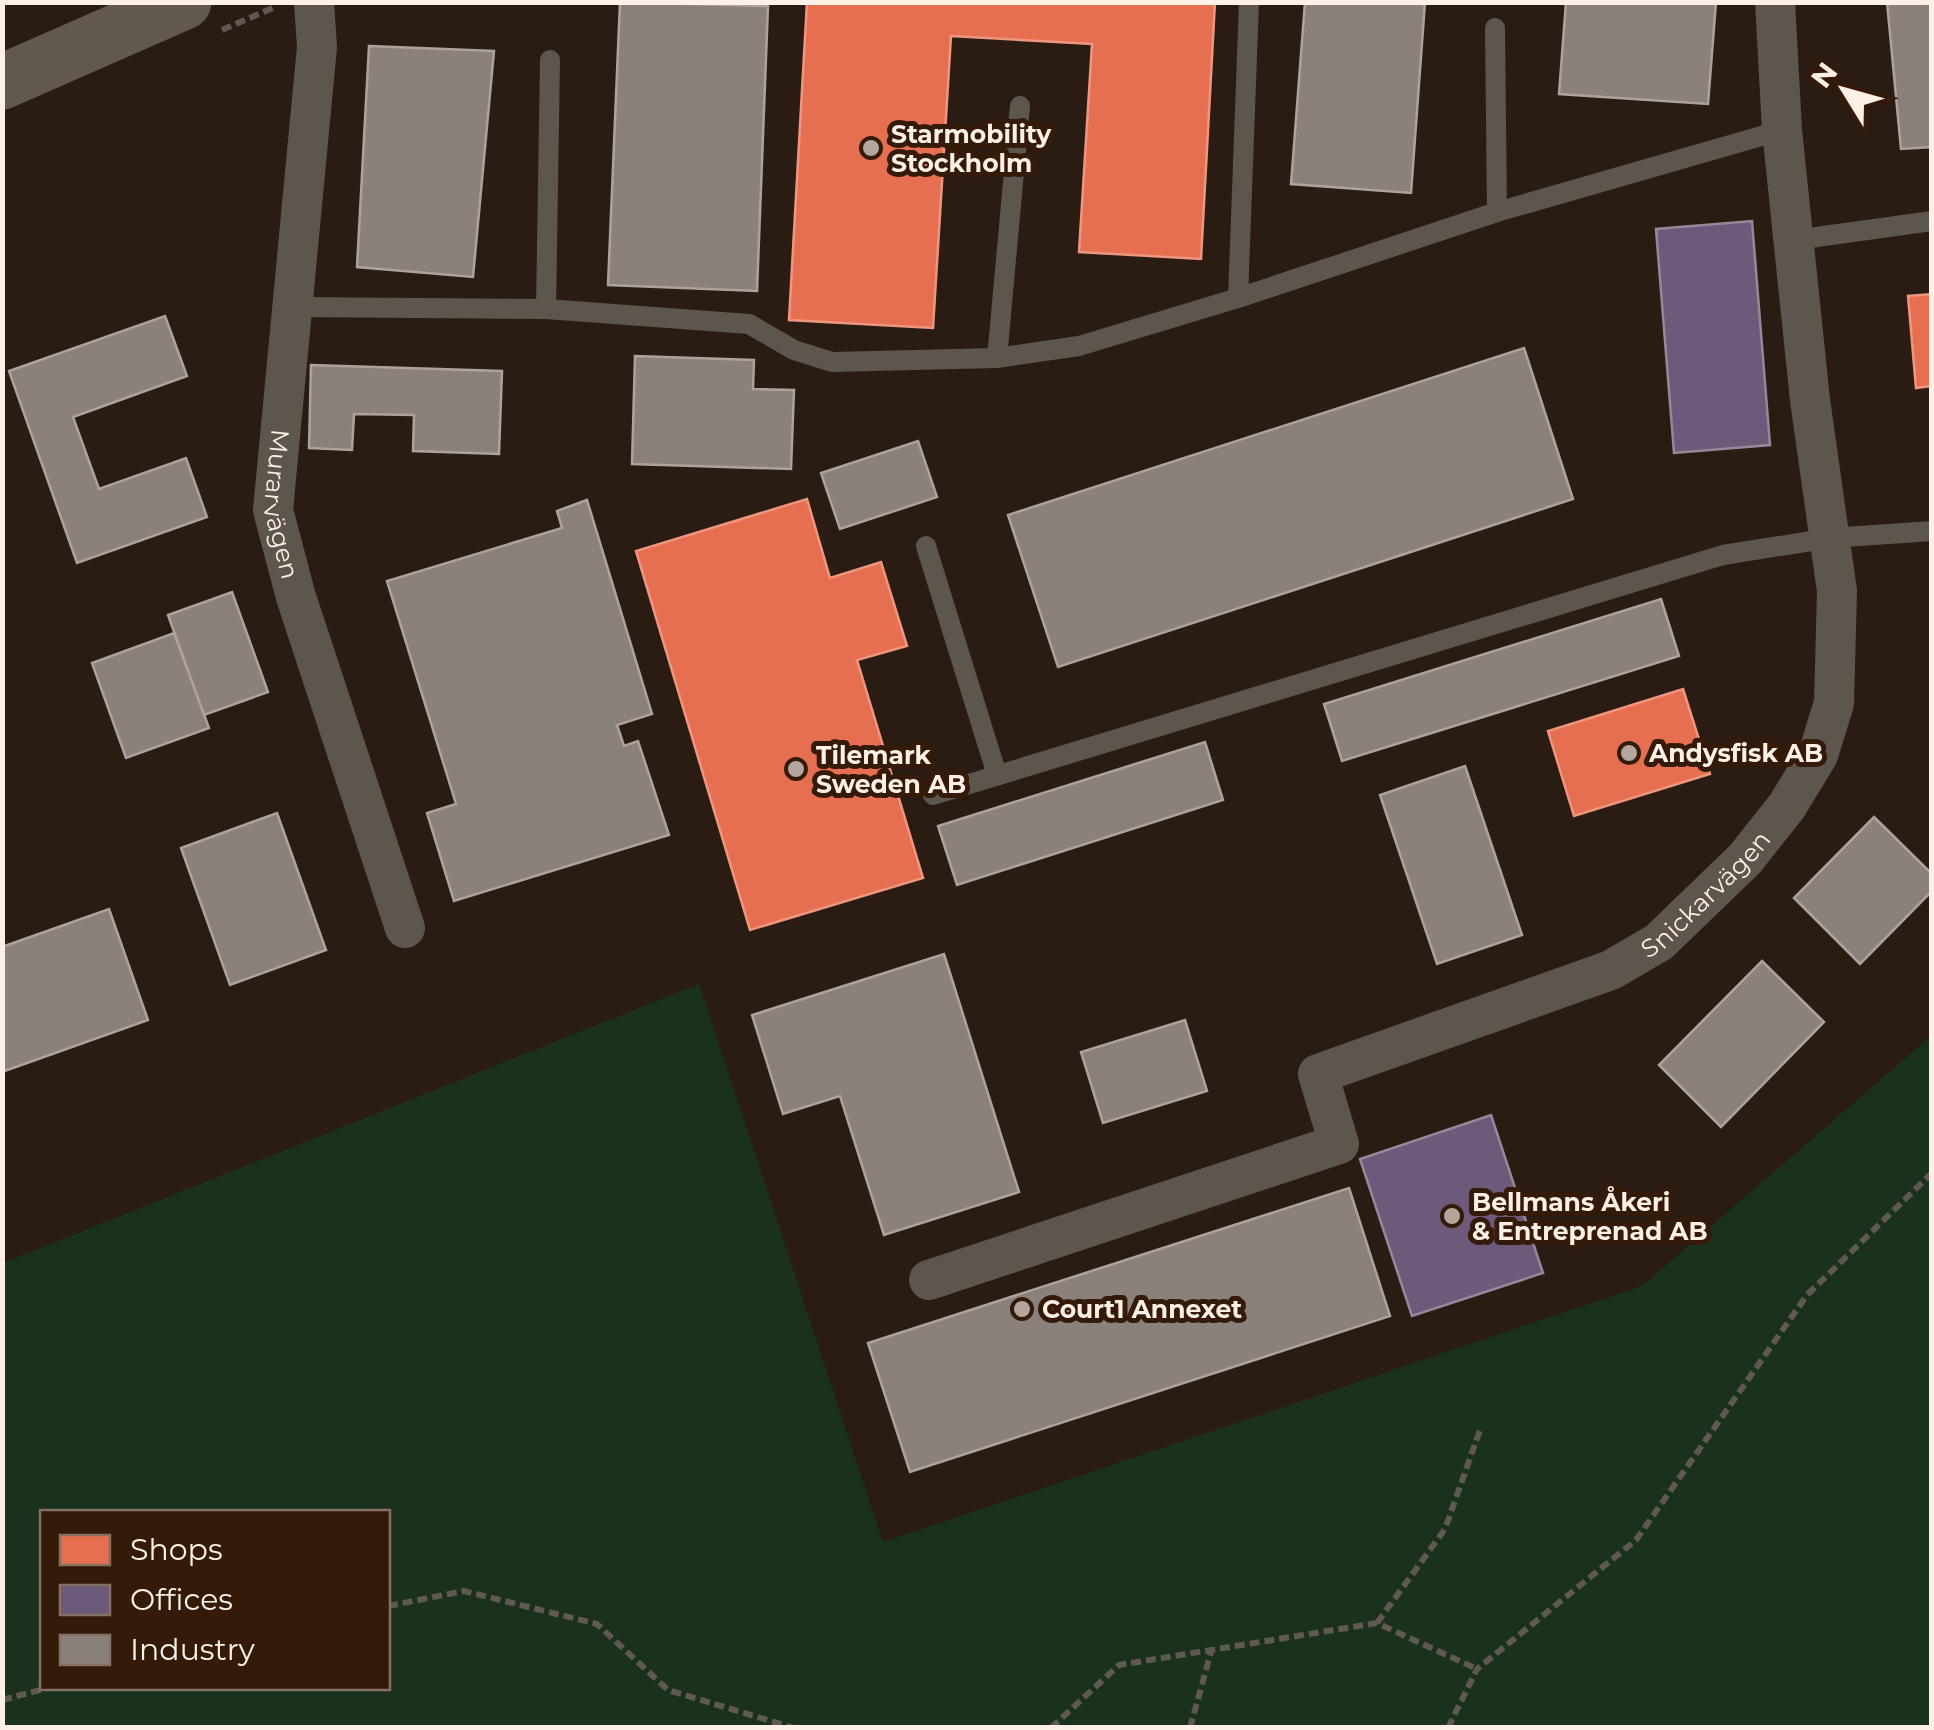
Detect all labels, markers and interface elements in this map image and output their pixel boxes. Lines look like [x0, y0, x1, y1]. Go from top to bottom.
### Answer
north arrow [1794, 40, 1894, 140]
text: N [1804, 56, 1844, 94]
place label: Starmobility Stockholm [891, 119, 1052, 178]
marker: Starmobility Stockholm [860, 137, 882, 159]
street label: Murarvägen [257, 428, 306, 582]
place label: Andysfisk AB [1648, 738, 1823, 768]
place label: Tilemark Sweden AB [816, 740, 966, 799]
marker: Andysfisk AB [1618, 742, 1640, 764]
marker: Tilemark Sweden AB [785, 758, 807, 780]
street label: Snickarvägen [1636, 825, 1777, 964]
place label: Bellmans Åkeri & Entreprenad AB [1472, 1186, 1708, 1246]
marker: Bellmans Åkeri & Entreprenad AB [1441, 1205, 1463, 1227]
place label: Court1 Annexet [1042, 1294, 1242, 1324]
marker: Court1 Annexet [1011, 1298, 1033, 1320]
legend [40, 1510, 390, 1690]
text: Shops [130, 1531, 223, 1568]
text: Offices [130, 1581, 233, 1618]
text: Industry [130, 1631, 255, 1668]

